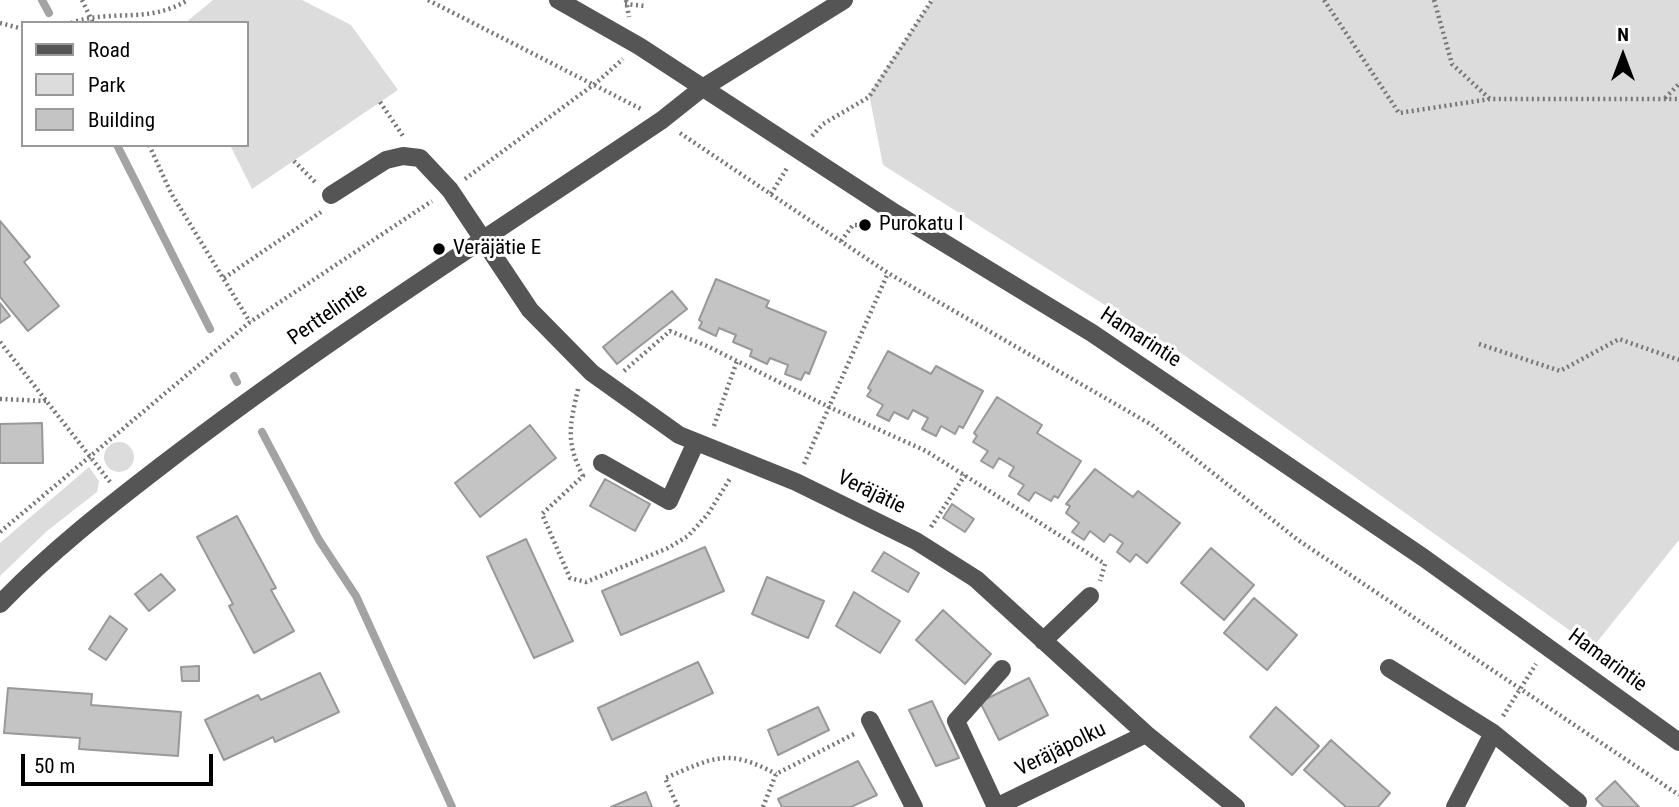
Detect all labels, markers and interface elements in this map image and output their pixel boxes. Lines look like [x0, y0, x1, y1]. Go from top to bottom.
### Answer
legend [21, 21, 248, 147]
north arrow [1588, 21, 1658, 91]
text: N [1617, 23, 1629, 46]
text: Road [88, 38, 130, 62]
text: Park [88, 73, 125, 97]
text: Building [88, 108, 155, 132]
place label: Purokatu I [879, 212, 963, 238]
marker: Purokatu I [857, 217, 873, 233]
place label: Veräjätie E [453, 236, 541, 262]
marker: Veräjätie E [431, 241, 447, 257]
street label: Perttelintie [283, 279, 373, 351]
street label: Hamarintie [1095, 303, 1185, 373]
street label: Veräjätie [833, 466, 909, 520]
street label: Hamarintie [1563, 624, 1651, 698]
street label: Veräjäpolku [1012, 717, 1110, 783]
scale bar [24, 740, 217, 784]
text: 50 m [34, 754, 75, 778]

